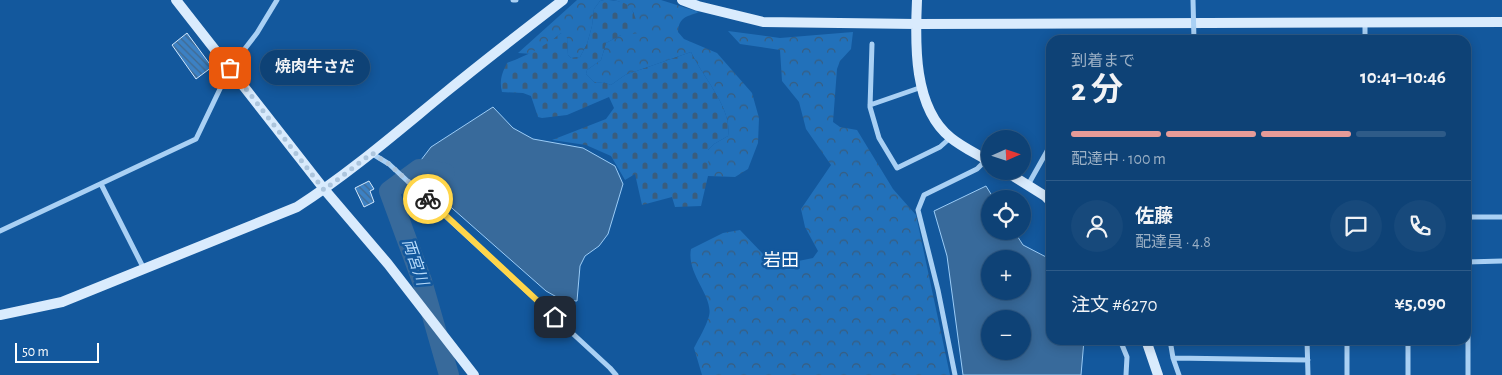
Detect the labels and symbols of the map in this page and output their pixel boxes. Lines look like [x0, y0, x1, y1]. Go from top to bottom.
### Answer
pin [209, 47, 251, 89]
callout: 焼肉牛さだ [260, 50, 370, 86]
north arrow [981, 130, 1031, 180]
courier [403, 174, 453, 224]
water label: 両宮川 [400, 236, 432, 289]
district label: 岩田 [763, 251, 799, 270]
pin [534, 296, 576, 338]
scale bar [15, 340, 99, 363]

